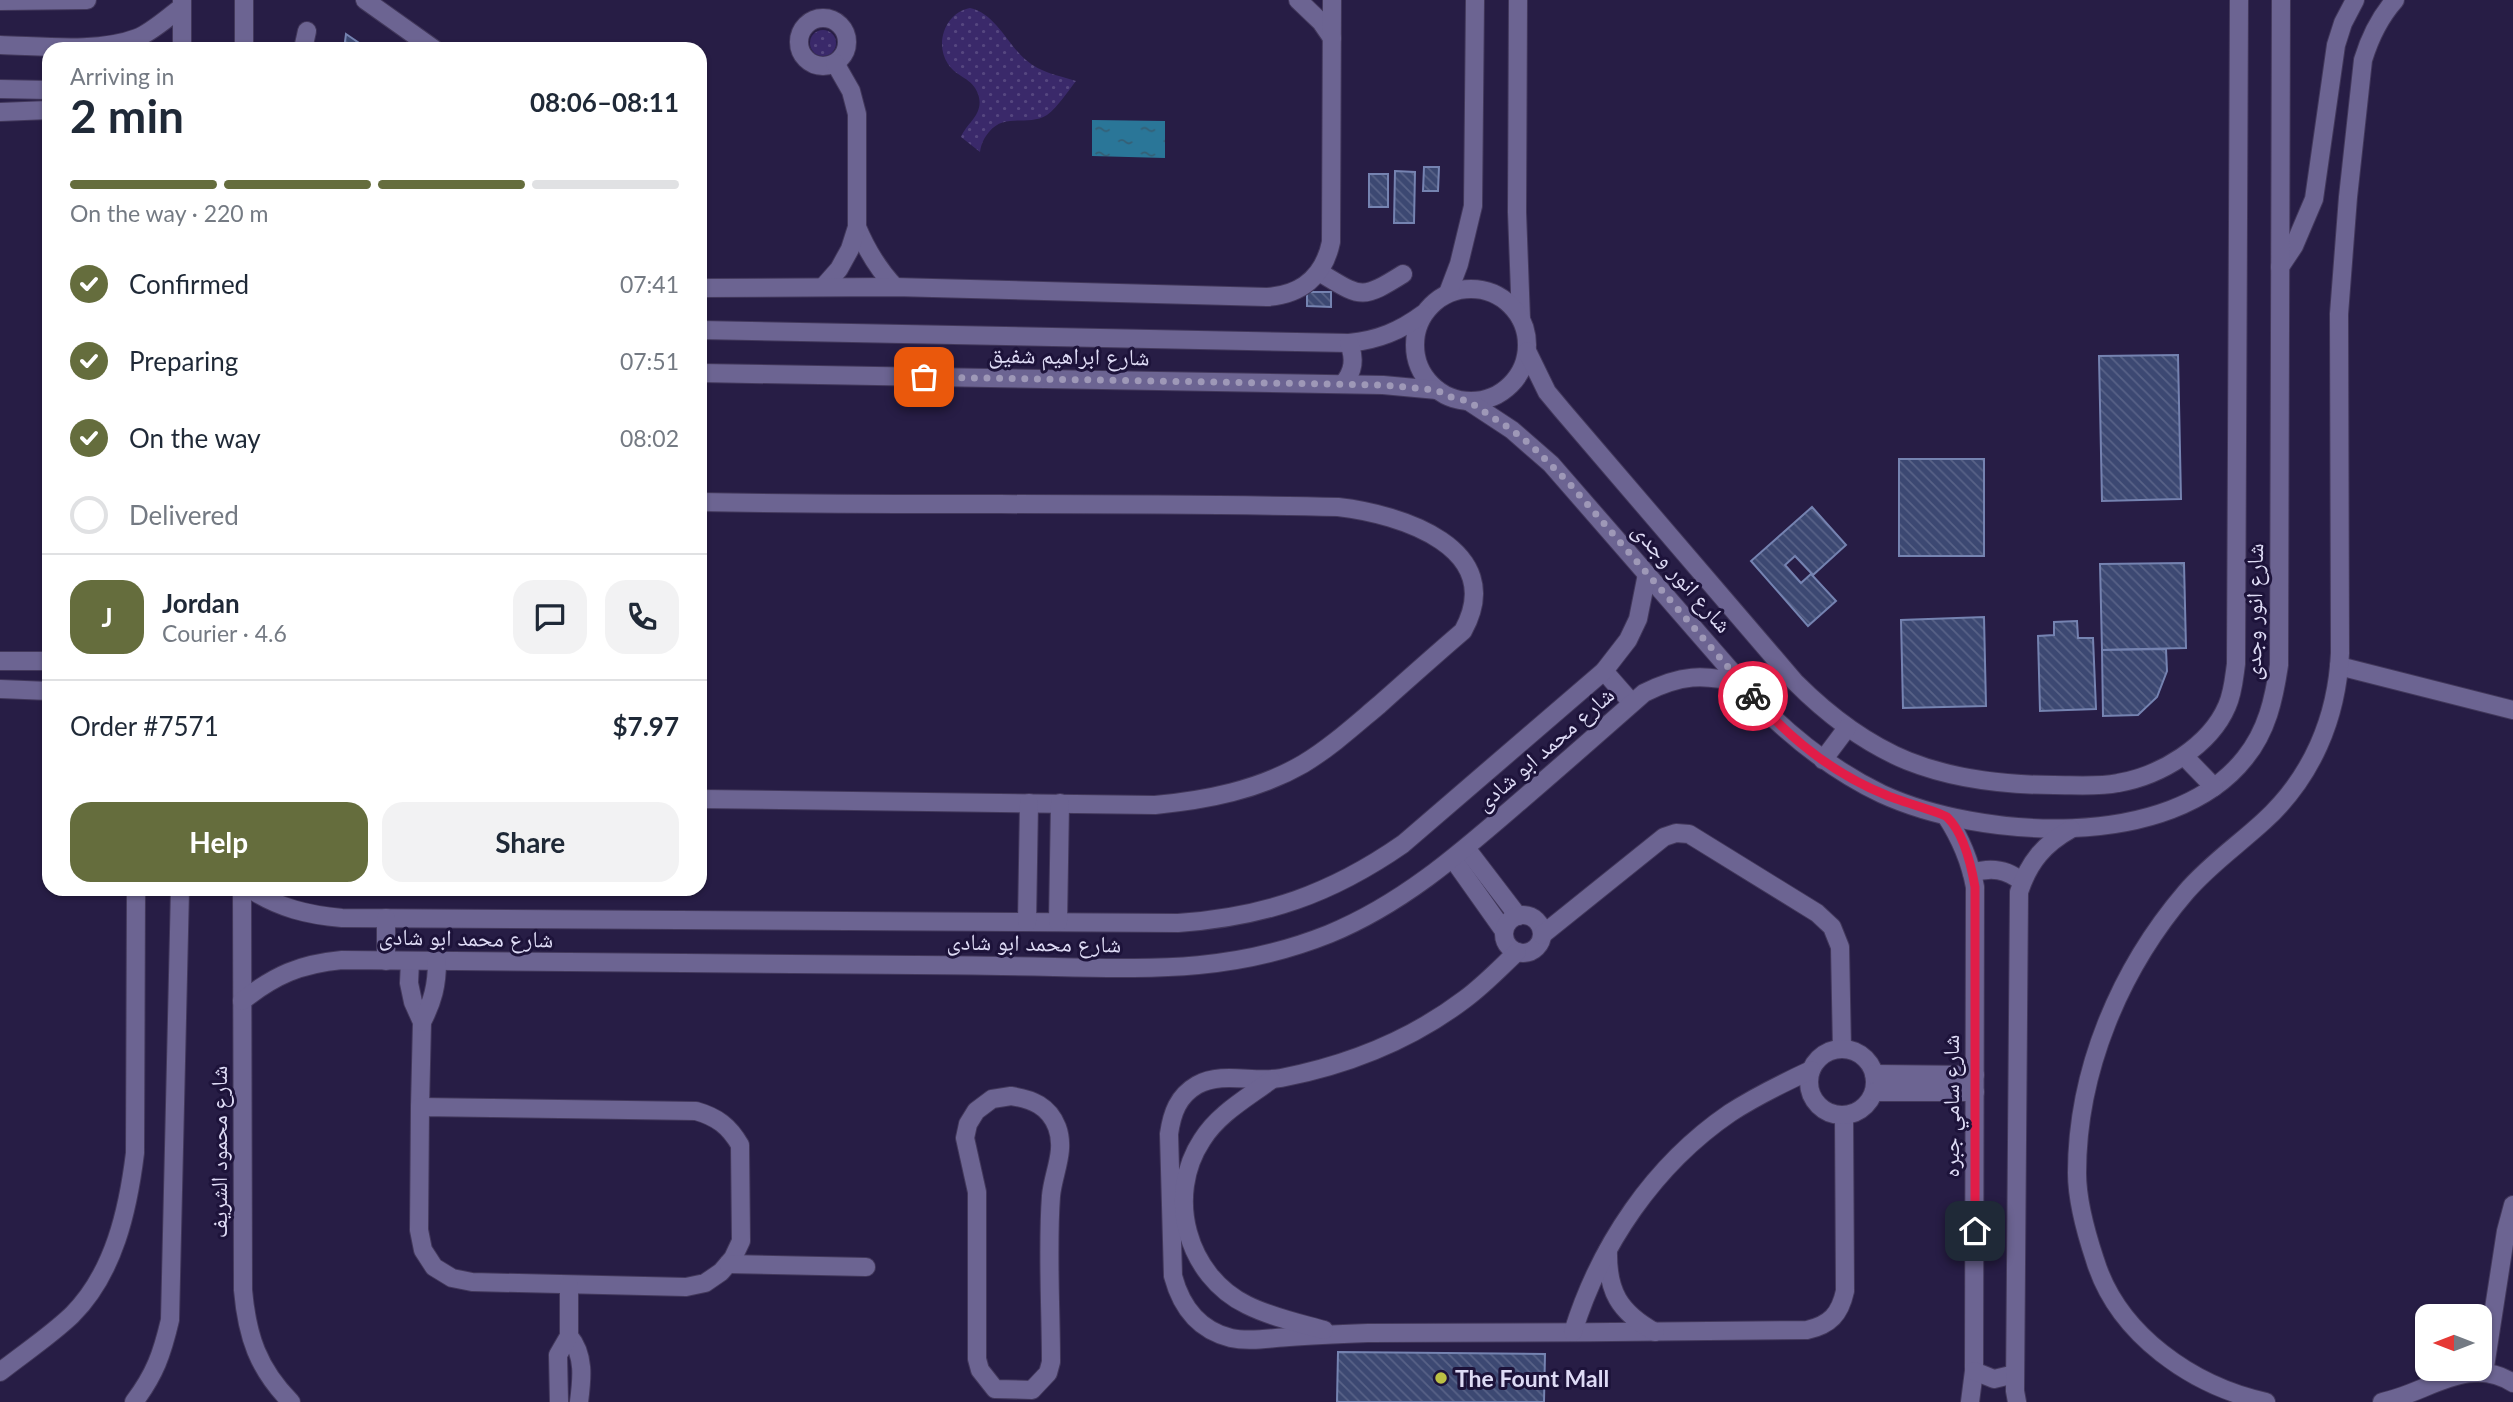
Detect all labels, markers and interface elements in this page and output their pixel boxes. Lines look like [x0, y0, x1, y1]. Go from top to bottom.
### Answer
text: Arriving in [70, 62, 174, 90]
text: 08:06–08:11 [530, 86, 679, 118]
text: 2 min [70, 88, 184, 143]
text: On the way · 220 m [70, 199, 269, 227]
icon: check [70, 265, 108, 303]
text: Confirmed [129, 268, 249, 300]
text: 07:41 [620, 270, 679, 298]
street label: شارع ابراهيم شفيق [988, 340, 1150, 373]
icon: check [70, 342, 108, 380]
text: Preparing [129, 345, 238, 377]
text: 07:51 [620, 347, 679, 375]
pin [894, 347, 954, 407]
icon: bag [905, 358, 943, 396]
icon: check [70, 419, 108, 457]
text: On the way [129, 422, 261, 454]
text: 08:02 [620, 424, 679, 452]
text: Delivered [129, 499, 239, 531]
street label: شارع انور وجدى [1626, 516, 1739, 639]
street label: شارع انور وجدى [2238, 543, 2270, 681]
button: chat [513, 580, 587, 654]
button: phone [605, 580, 679, 654]
text: Jordan [162, 587, 240, 619]
text: J [101, 601, 113, 633]
text: Courier · 4.6 [162, 619, 287, 647]
courier [1718, 661, 1788, 731]
icon: bike [1734, 677, 1772, 715]
street label: شارع محمد ابو شادى [1469, 680, 1620, 817]
text: Order #7571 [70, 710, 219, 742]
text: $7.97 [613, 710, 679, 742]
button: Help [70, 802, 368, 882]
button: Share [382, 802, 679, 882]
street label: شارع محمد ابو شادى [378, 921, 554, 955]
street label: شارع محمد ابو شادى [946, 926, 1122, 960]
street label: شارع سامي جبره [1936, 1035, 1970, 1177]
street label: شارع محمود الشريف [204, 1066, 234, 1238]
pin [1945, 1201, 2005, 1261]
icon: home [1956, 1212, 1994, 1250]
north arrow [2415, 1304, 2492, 1381]
map controls [2415, 1304, 2492, 1381]
place label: The Fount Mall [1455, 1364, 1609, 1392]
marker: The Fount Mall [1433, 1370, 1449, 1386]

